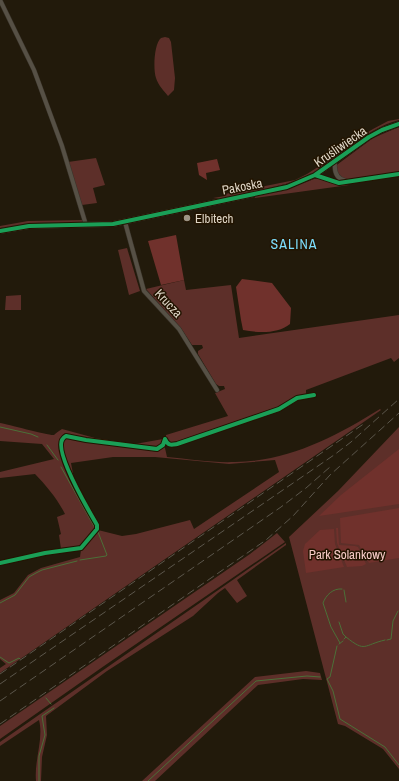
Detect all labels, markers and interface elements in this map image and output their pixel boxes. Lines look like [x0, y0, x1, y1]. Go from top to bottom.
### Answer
street label: Kruśliwiecka [311, 122, 370, 171]
street label: Pakoska [220, 174, 264, 199]
place label: Elbitech [195, 210, 234, 227]
marker: Elbitech [182, 213, 192, 223]
district label: SALINA [271, 235, 317, 253]
street label: Krucza [151, 285, 186, 321]
park label: Park Solankowy [309, 546, 386, 563]

